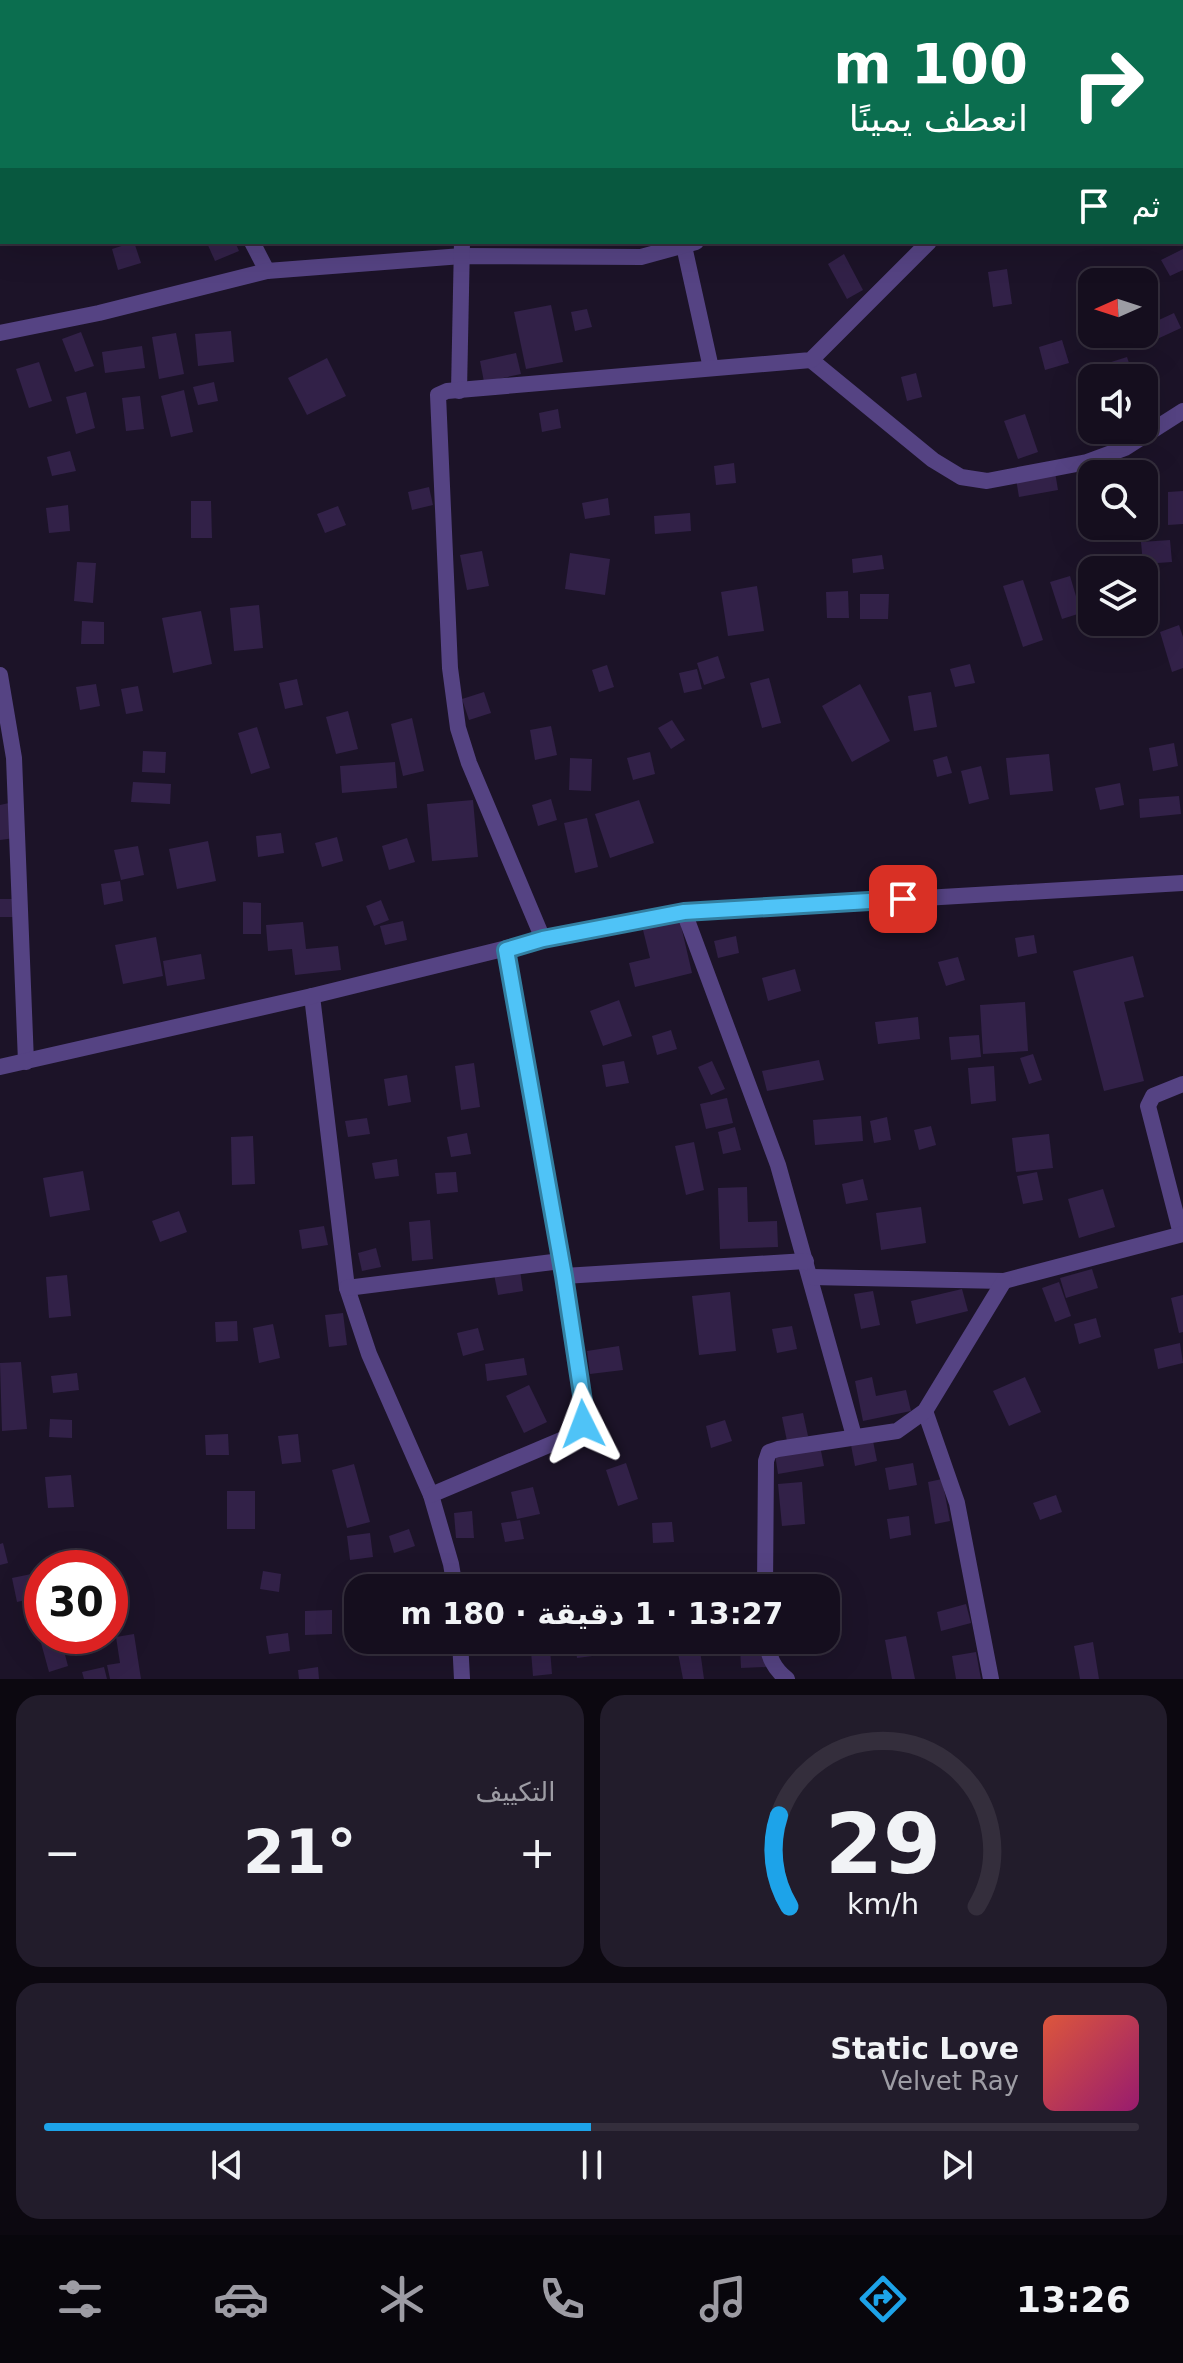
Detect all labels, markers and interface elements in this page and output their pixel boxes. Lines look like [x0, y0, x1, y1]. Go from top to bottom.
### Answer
text: 100 m [833, 31, 1028, 96]
icon: right [1056, 32, 1160, 136]
text: انعطف يمينًا [849, 98, 1028, 139]
icon: arrive [1072, 184, 1116, 228]
text: ثم [1132, 189, 1160, 224]
north arrow [1078, 268, 1158, 348]
map controls [1078, 268, 1158, 636]
button: sound [1078, 364, 1158, 444]
button: search [1078, 460, 1158, 540]
button: layers [1078, 556, 1158, 636]
pin [869, 865, 937, 933]
icon: arrive [881, 877, 925, 921]
position arrow [541, 1382, 625, 1466]
speed limit sign: 30 [24, 1550, 128, 1654]
text: 13:27 · 1 دقيقة · 180 m [401, 1596, 783, 1631]
text: التكييف [476, 1777, 556, 1807]
text: 29 [825, 1796, 941, 1893]
text: 21° [243, 1817, 357, 1887]
text: − [44, 1827, 81, 1878]
text: + [519, 1827, 556, 1878]
text: km/h [847, 1887, 919, 1921]
text: Static Love [830, 2031, 1019, 2066]
text: Velvet Ray [881, 2066, 1019, 2096]
icon: previous [205, 2143, 249, 2187]
icon: pause [570, 2143, 614, 2187]
icon: next [935, 2143, 979, 2187]
icon: filters [52, 2271, 108, 2327]
icon: car [213, 2271, 269, 2327]
icon: climate [374, 2271, 430, 2327]
icon: phone [534, 2271, 590, 2327]
icon: music [695, 2271, 751, 2327]
icon: directions [855, 2271, 911, 2327]
text: 13:26 [1016, 2279, 1131, 2320]

